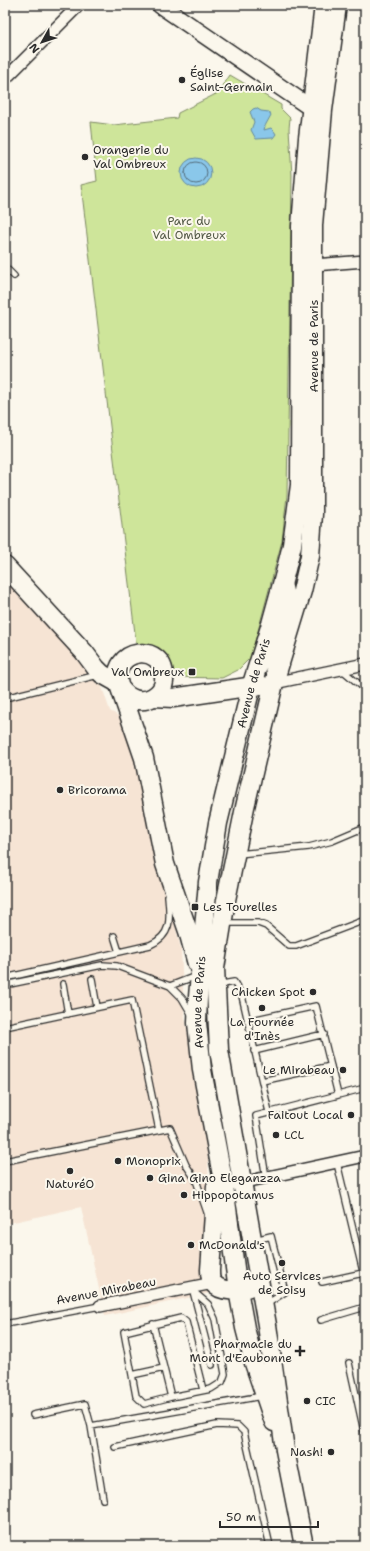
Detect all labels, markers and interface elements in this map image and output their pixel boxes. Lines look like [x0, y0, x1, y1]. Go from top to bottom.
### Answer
north arrow [22, 22, 62, 62]
text: N [26, 40, 43, 56]
place label: Église Saint-Germain [190, 65, 273, 95]
marker: Église Saint-Germain [177, 75, 187, 85]
place label: Orangerie du Val Ombreux [93, 142, 169, 172]
marker: Orangerie du Val Ombreux [80, 152, 90, 162]
park label: Parc du Val Ombreux [152, 213, 226, 243]
street label: Avenue de Paris [306, 300, 322, 392]
street label: Avenue de Paris [233, 636, 274, 730]
place label: Val Ombreux [111, 664, 184, 680]
marker: Val Ombreux [187, 667, 197, 677]
place label: Bricorama [68, 782, 127, 798]
marker: Bricorama [55, 785, 65, 795]
place label: Les Tourelles [203, 899, 277, 915]
marker: Les Tourelles [190, 902, 200, 912]
street label: Avenue de Paris [189, 955, 210, 1050]
place label: Chicken Spot [231, 984, 305, 1000]
marker: Chicken Spot [308, 987, 318, 997]
marker: La Fournée d'Inès [257, 1003, 267, 1013]
place label: La Fournée d'Inès [230, 1014, 294, 1044]
place label: Le Mirabeau [263, 1062, 335, 1078]
marker: Le Mirabeau [338, 1065, 348, 1075]
place label: Faitout Local [267, 1107, 343, 1123]
marker: Faitout Local [346, 1110, 356, 1120]
place label: LCL [284, 1127, 304, 1143]
marker: LCL [271, 1130, 281, 1140]
place label: Monoprix [126, 1153, 181, 1169]
marker: Monoprix [113, 1156, 123, 1166]
marker: NaturéO [65, 1166, 75, 1176]
place label: Gina Gino Eleganzza [158, 1170, 281, 1186]
marker: Gina Gino Eleganzza [145, 1173, 155, 1183]
place label: NaturéO [46, 1176, 94, 1192]
place label: Hippopotamus [192, 1187, 274, 1203]
marker: Hippopotamus [179, 1190, 189, 1200]
place label: McDonald's [199, 1237, 265, 1253]
marker: McDonald's [186, 1240, 196, 1250]
marker: Auto Services de Soisy [277, 1258, 287, 1268]
place label: Auto Services de Soisy [243, 1268, 321, 1298]
street label: Avenue Mirabeau [55, 1273, 157, 1309]
place label: Pharmacie du Mont d'Eaubonne [190, 1336, 292, 1366]
marker: Pharmacie du Mont d'Eaubonne [295, 1346, 305, 1356]
place label: CIC [315, 1393, 336, 1409]
marker: CIC [302, 1396, 312, 1406]
place label: Nash! [290, 1444, 323, 1460]
marker: Nash! [326, 1447, 336, 1457]
scale bar [220, 1503, 318, 1529]
text: 50 m [226, 1509, 256, 1525]

